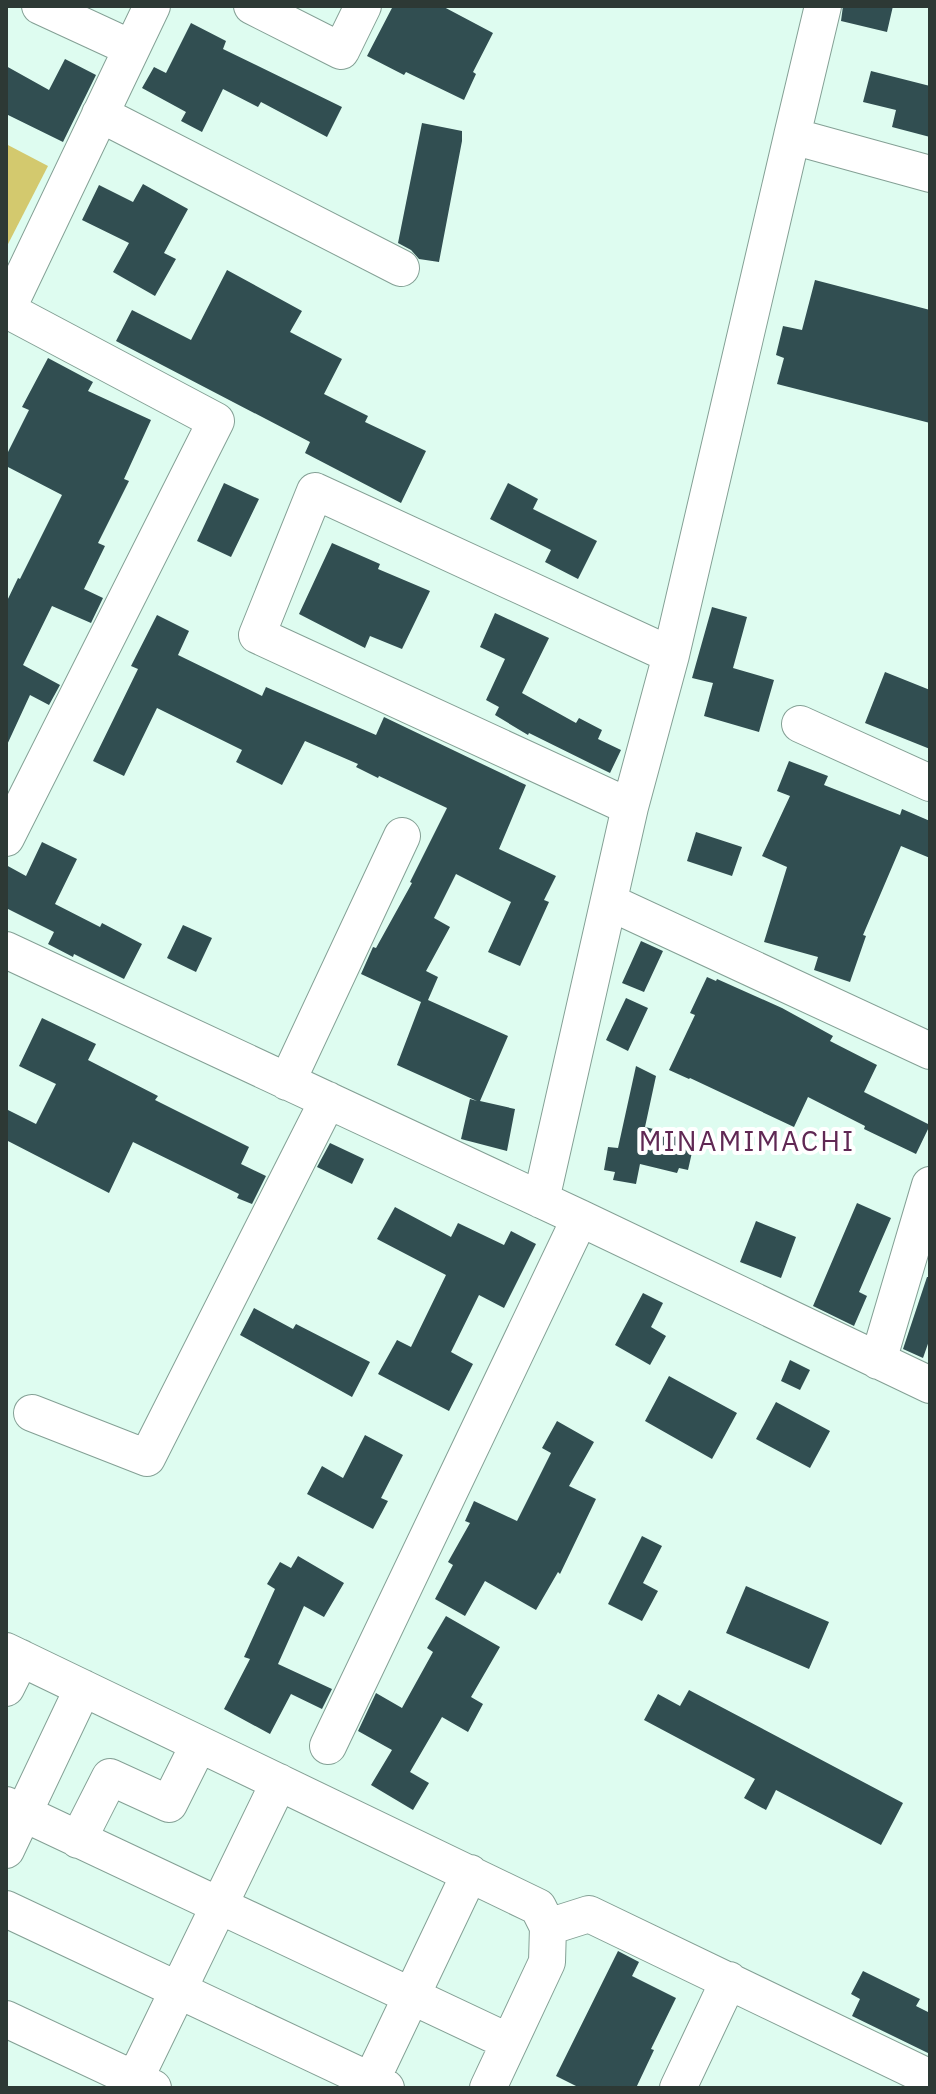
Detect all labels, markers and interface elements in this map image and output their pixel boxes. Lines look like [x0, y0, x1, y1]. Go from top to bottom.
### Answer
district label: MINAMIMACHI [639, 1122, 855, 1159]

